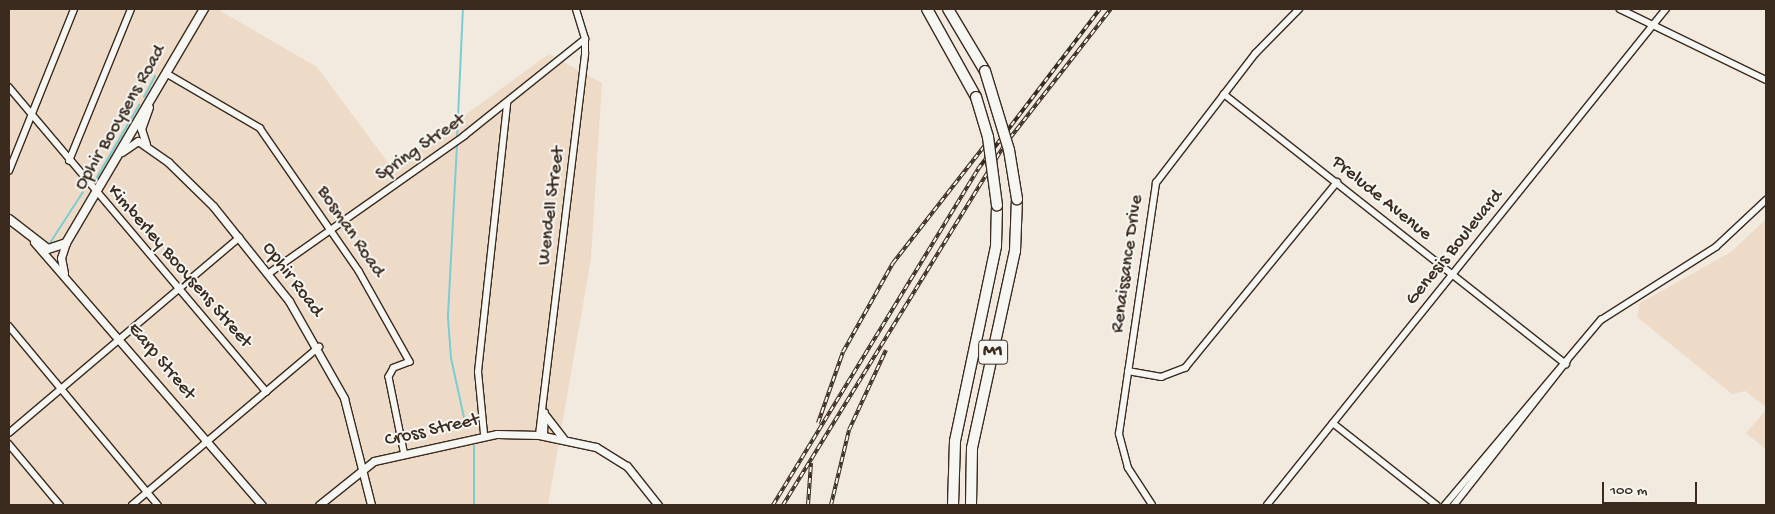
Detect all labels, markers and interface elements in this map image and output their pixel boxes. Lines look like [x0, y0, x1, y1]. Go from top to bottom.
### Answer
street label: Ophir Booysens Road [70, 41, 172, 195]
street label: Spring Street [372, 109, 470, 187]
street label: Wendell Street [533, 145, 571, 267]
street label: Prelude Avenue [1326, 152, 1436, 246]
street label: Kimberley Booysens Street [102, 181, 256, 353]
street label: Bosman Road [311, 182, 389, 282]
street label: Genesis Boulevard [1401, 185, 1509, 311]
street label: Renaissance Drive [1107, 193, 1149, 335]
street label: Ophir Road [256, 238, 328, 322]
street label: Earp Street [122, 319, 200, 405]
road number: M1 [978, 337, 1008, 368]
street label: Cross Street [383, 409, 481, 453]
scale bar [1605, 472, 1700, 504]
text: 100 m [1610, 482, 1647, 500]

